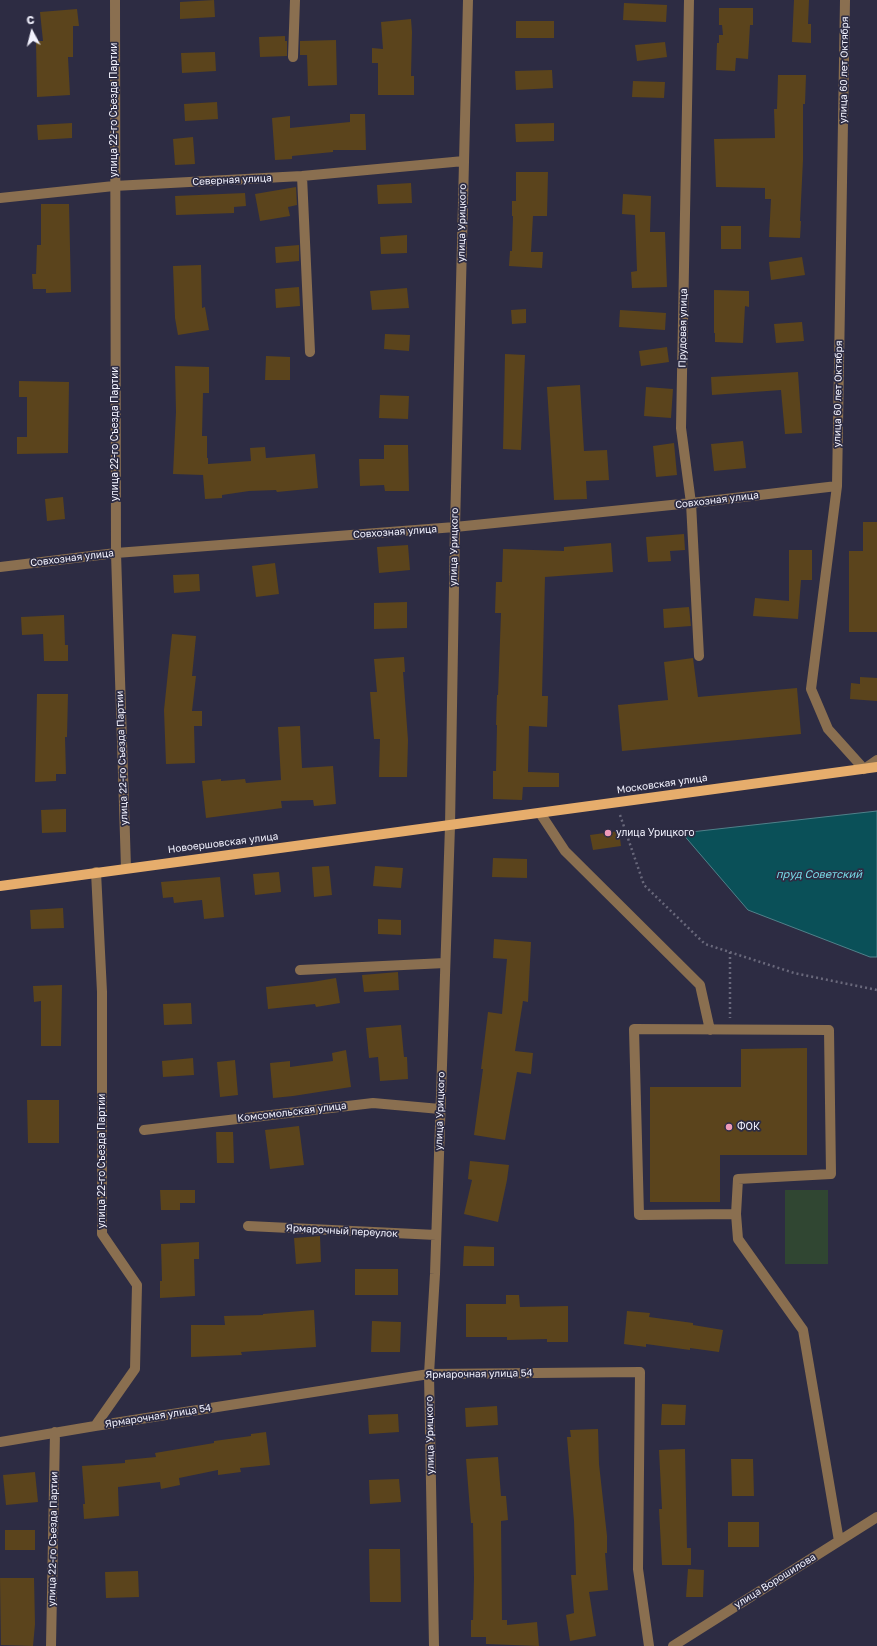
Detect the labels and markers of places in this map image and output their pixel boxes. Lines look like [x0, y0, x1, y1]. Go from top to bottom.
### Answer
place label: улица Урицкого [616, 827, 695, 839]
marker: улица Урицкого [603, 828, 613, 838]
place label: ФОК [737, 1121, 760, 1133]
marker: ФОК [724, 1122, 734, 1132]

